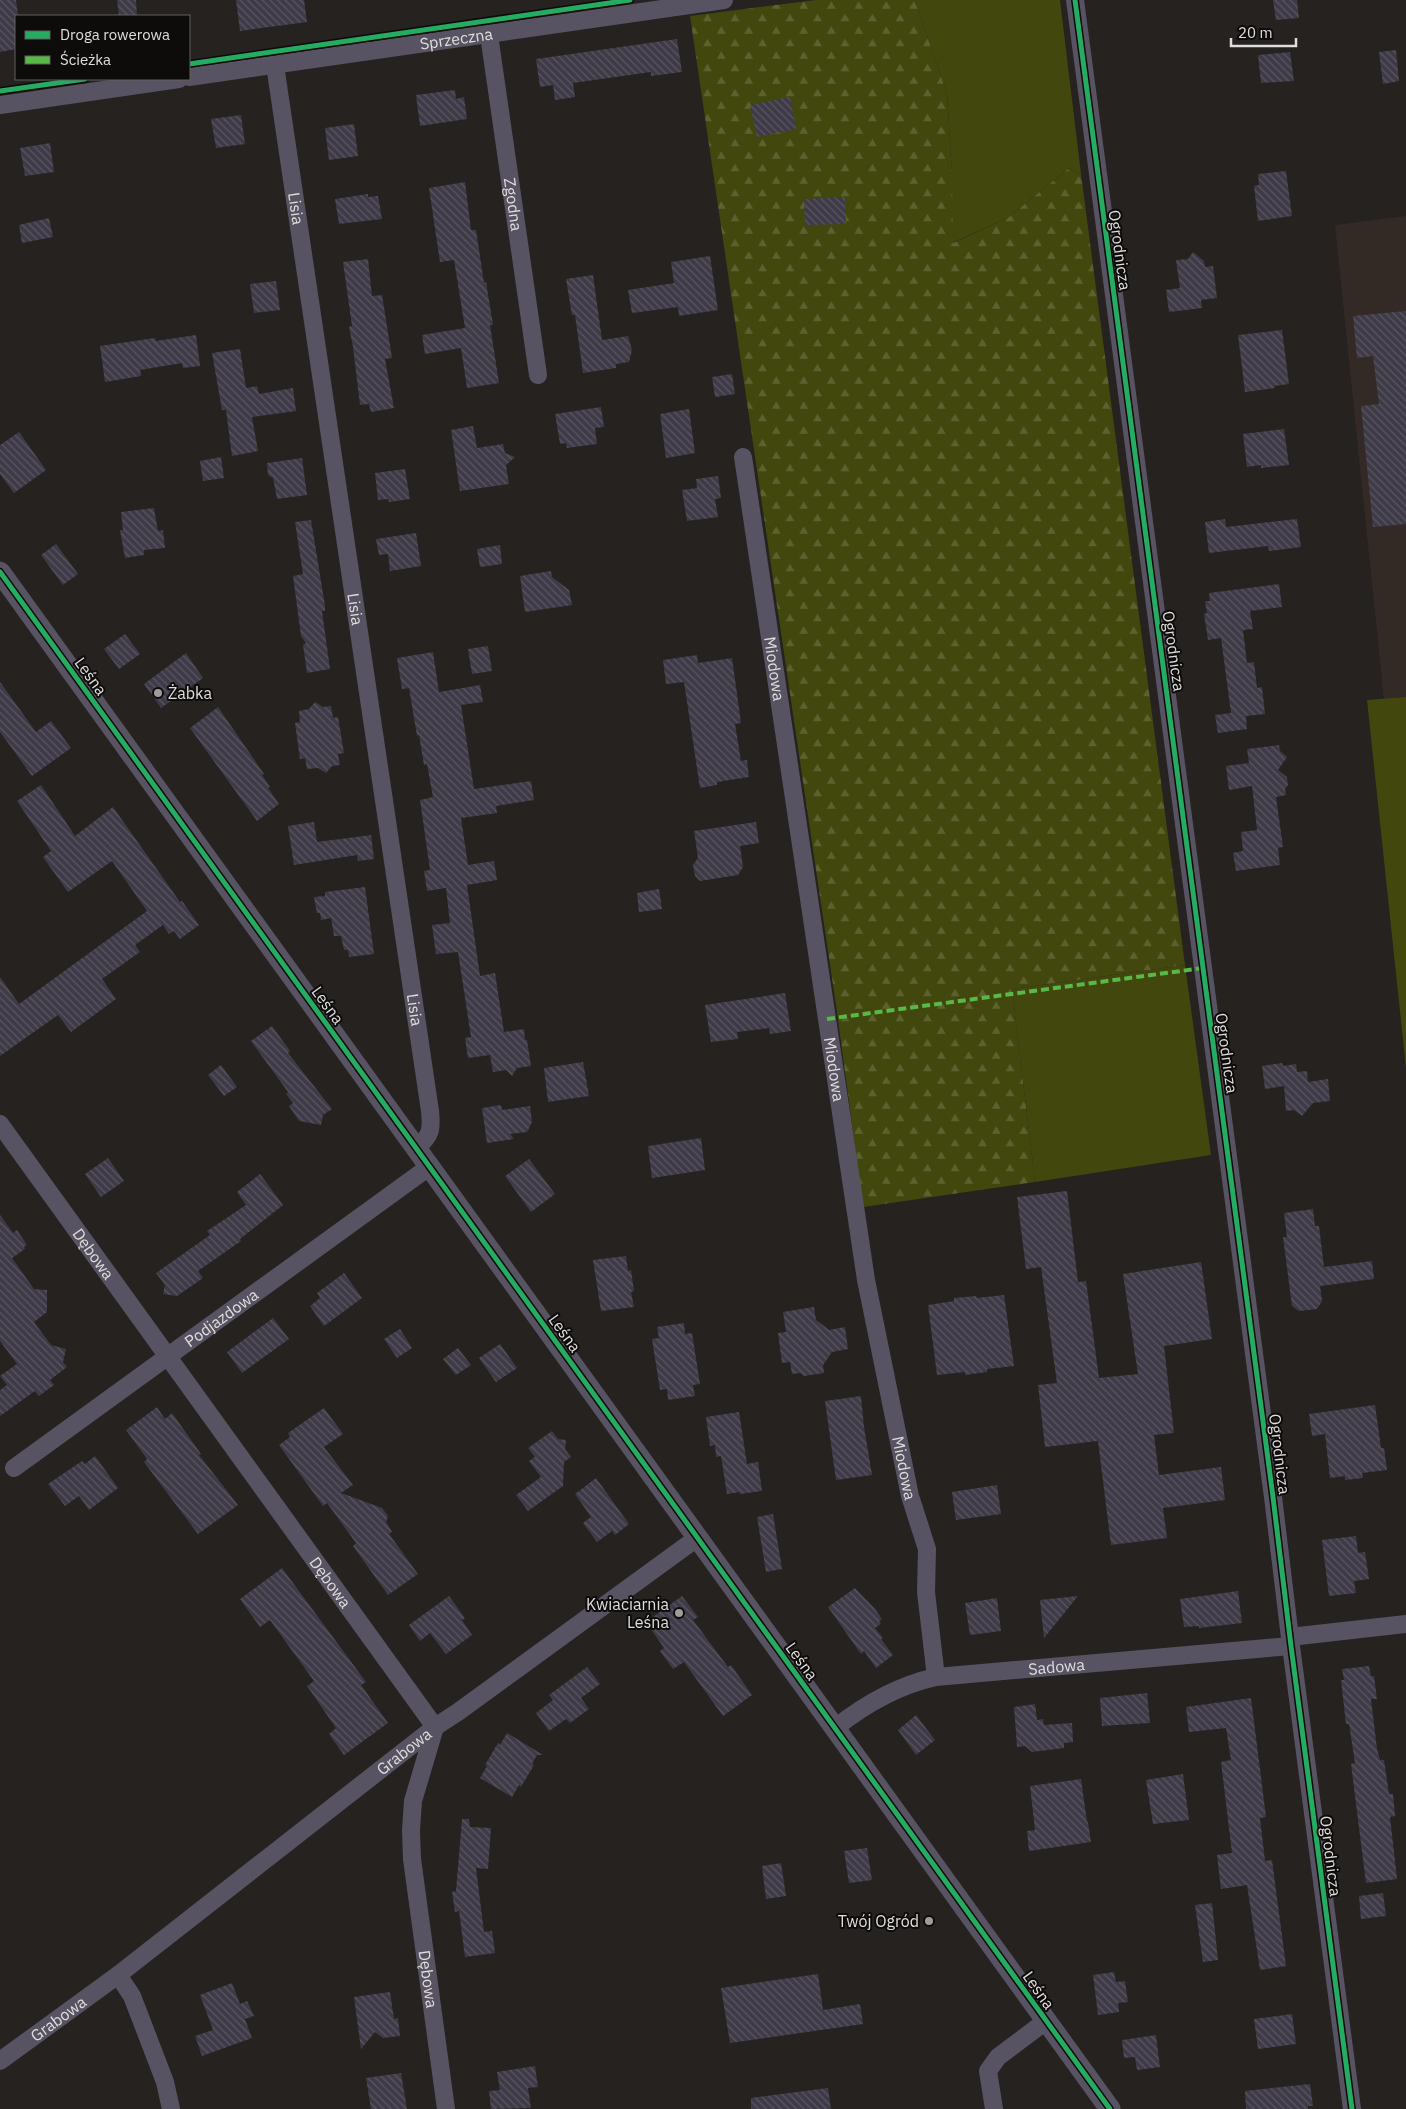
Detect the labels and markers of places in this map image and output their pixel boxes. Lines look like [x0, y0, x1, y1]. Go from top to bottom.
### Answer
place label: Żabka [168, 683, 212, 703]
marker: Żabka [152, 687, 164, 699]
place label: Kwiaciarnia Leśna [586, 1594, 669, 1632]
marker: Kwiaciarnia Leśna [673, 1607, 685, 1619]
place label: Twój Ogród [838, 1911, 919, 1931]
marker: Twój Ogród [923, 1915, 935, 1927]

